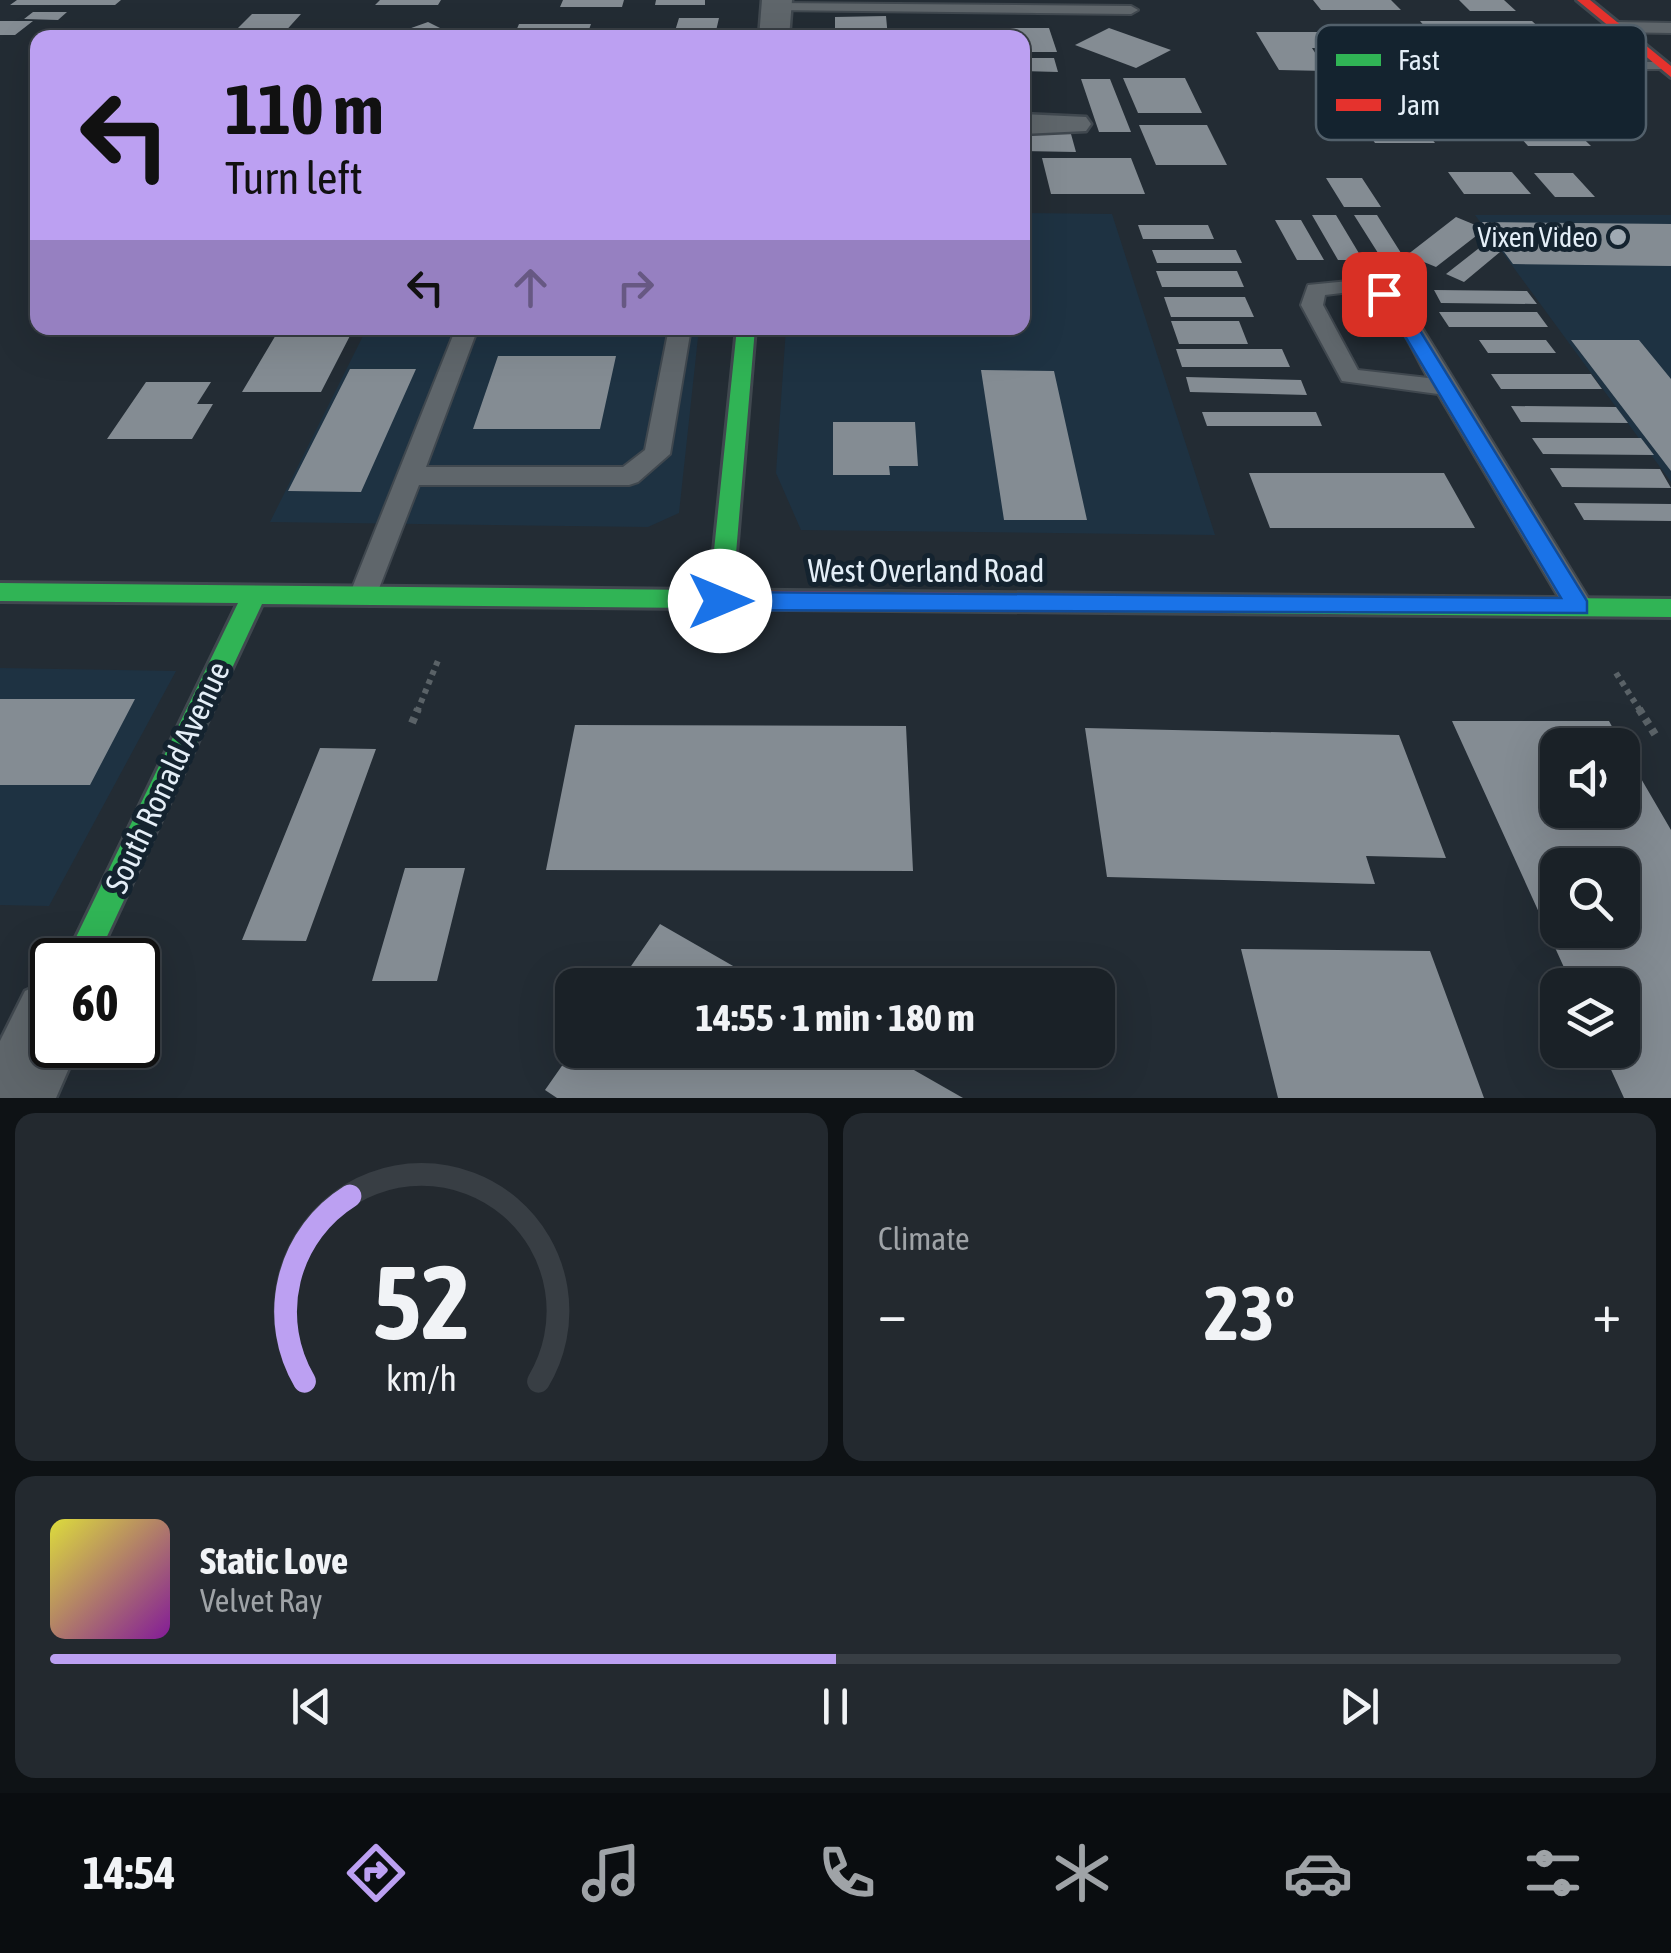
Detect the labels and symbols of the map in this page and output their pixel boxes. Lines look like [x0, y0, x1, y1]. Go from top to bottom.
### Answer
legend [1316, 25, 1646, 140]
text: Fast [1398, 44, 1440, 76]
text: Jam [1398, 89, 1440, 121]
place label: Vixen Video [1478, 221, 1598, 253]
marker: Vixen Video [1607, 226, 1629, 248]
pin [1342, 252, 1427, 337]
position arrow [668, 549, 772, 653]
street label: West Overland Road [808, 552, 1044, 589]
street label: South Ronald Avenue [97, 656, 237, 898]
speed limit sign: 60 [30, 938, 160, 1068]

